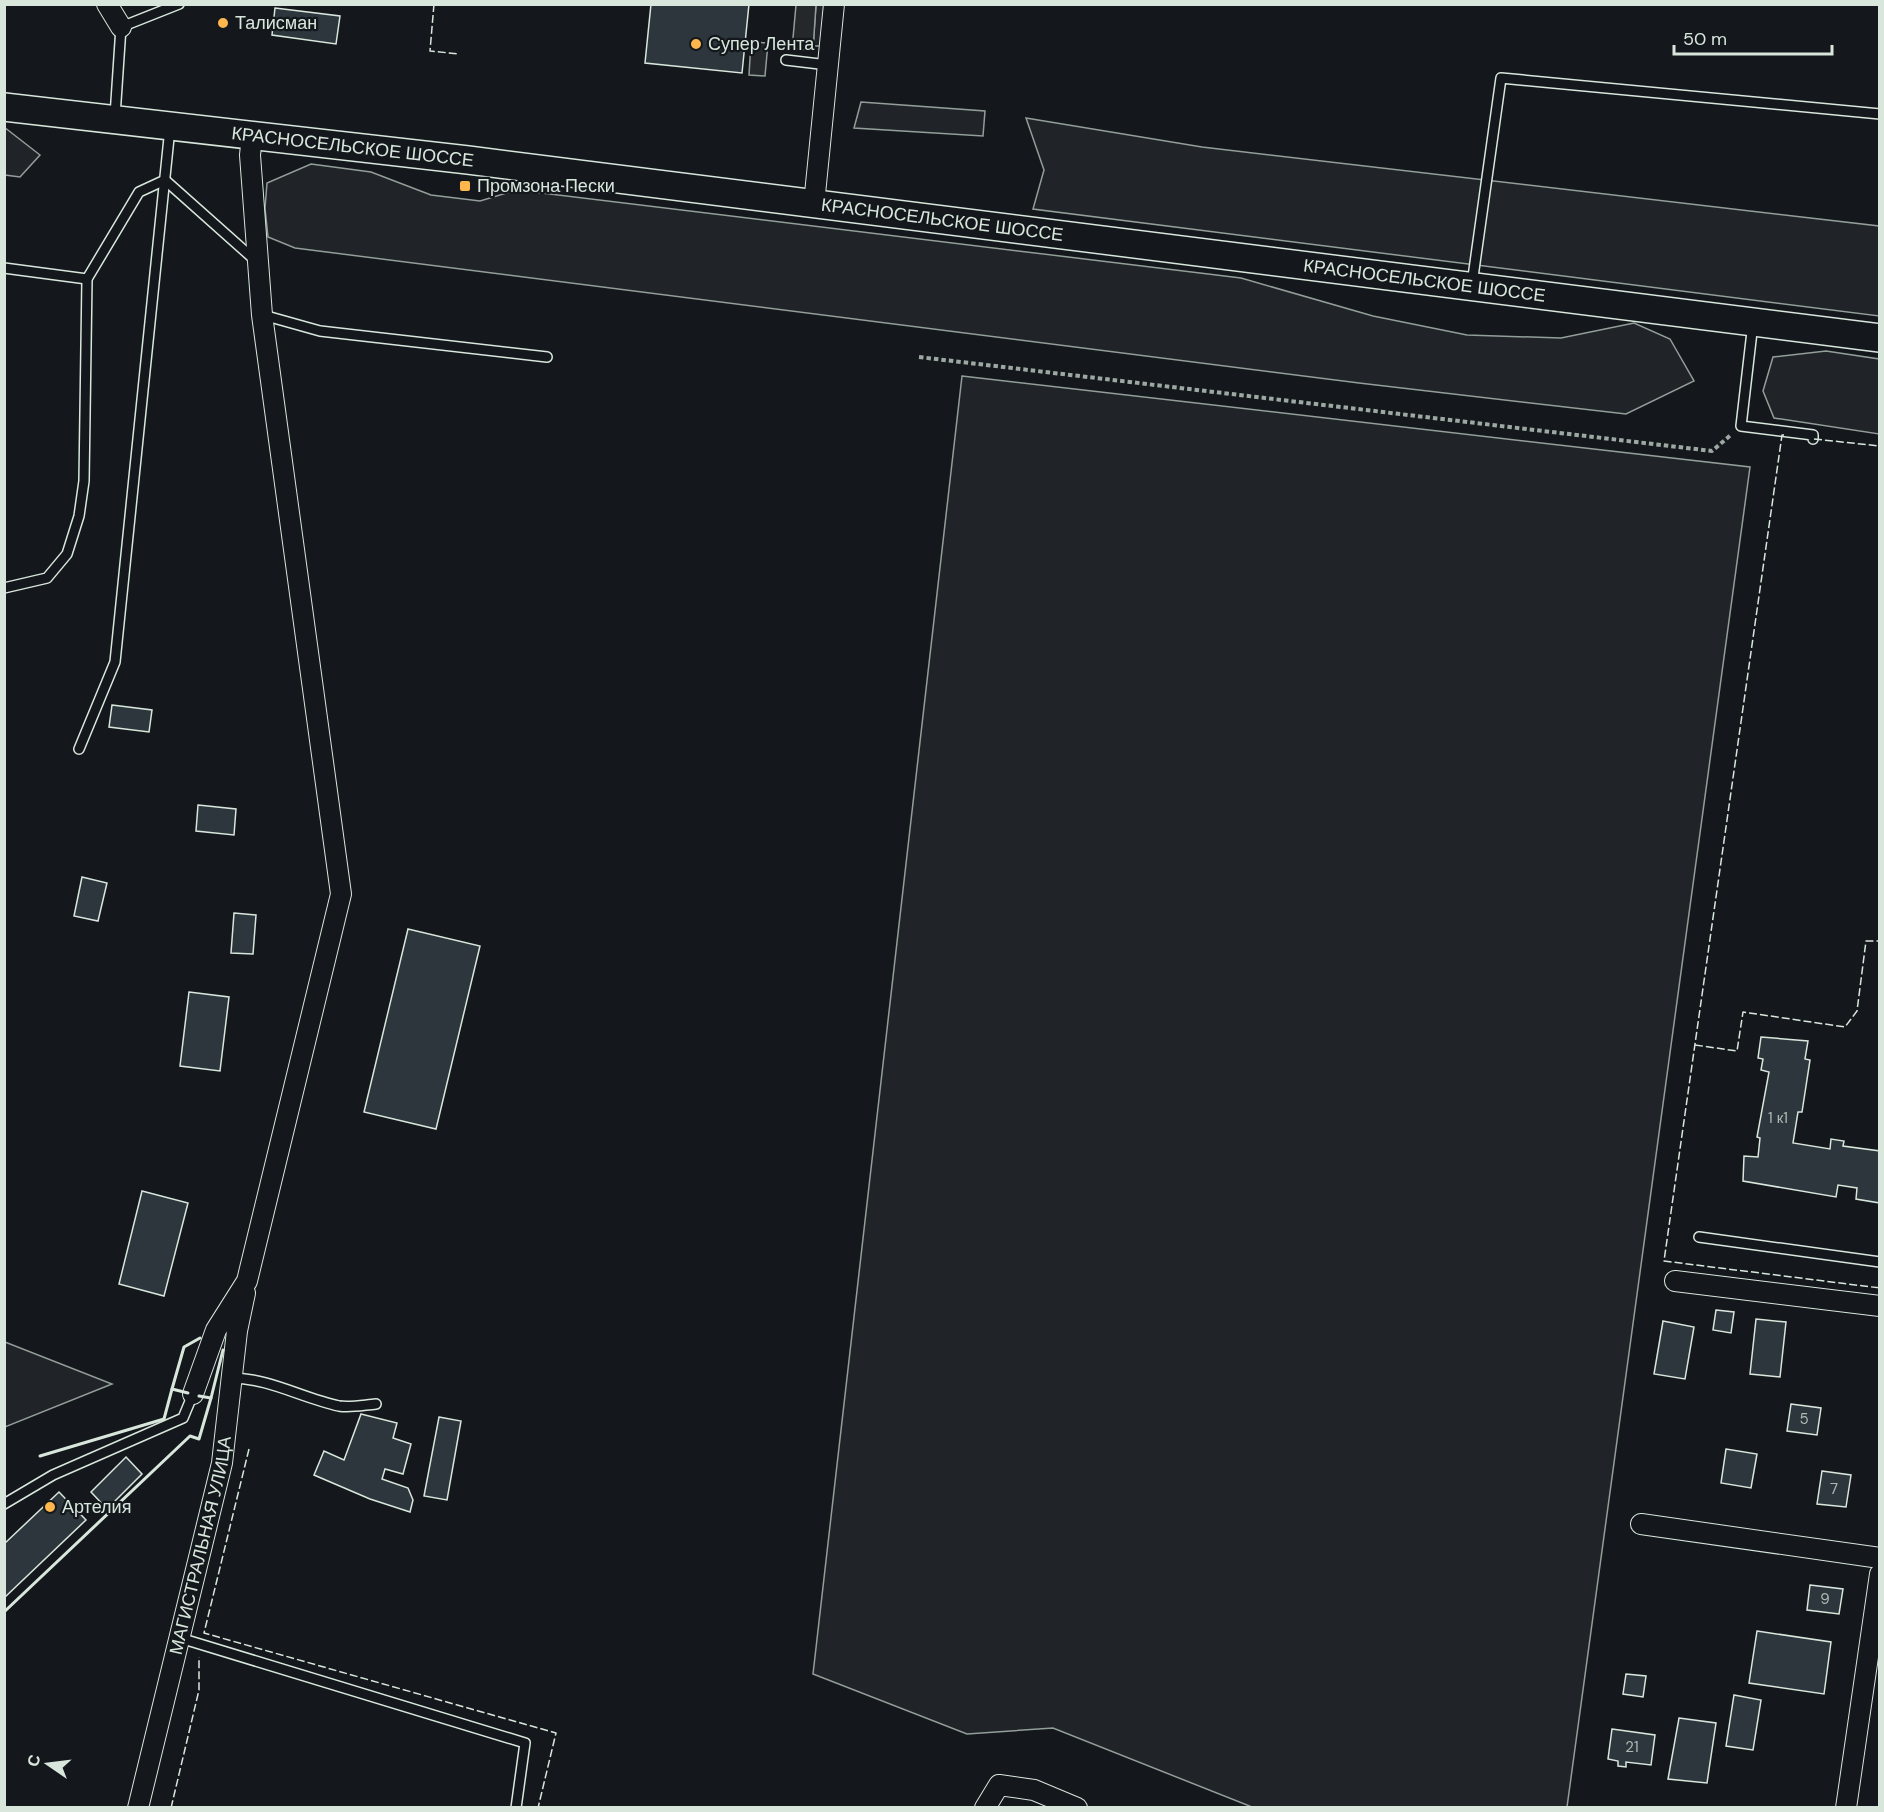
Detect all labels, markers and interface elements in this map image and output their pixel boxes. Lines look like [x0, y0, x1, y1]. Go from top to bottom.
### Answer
place label: Талисман [235, 11, 317, 35]
marker: Талисман [216, 16, 230, 30]
scale bar [1674, 18, 1832, 56]
text: 50 m [1683, 27, 1727, 51]
place label: Супер Лента [708, 32, 815, 56]
marker: Супер Лента [689, 37, 703, 51]
street label: КРАСНОСЕЛЬСКОЕ ШОССЕ [230, 121, 475, 173]
place label: Промзона Пески [477, 174, 615, 198]
marker: Промзона Пески [458, 179, 472, 193]
street label: КРАСНОСЕЛЬСКОЕ ШОССЕ [820, 193, 1065, 247]
street label: КРАСНОСЕЛЬСКОЕ ШОССЕ [1302, 253, 1547, 308]
house number: 1 к1 [1768, 1108, 1788, 1128]
house number: 5 [1799, 1409, 1809, 1429]
street label: МАГИСТРАЛЬНАЯ УЛИЦА [164, 1435, 237, 1657]
house number: 7 [1830, 1479, 1838, 1499]
place label: Артелия [62, 1495, 131, 1519]
marker: Артелия [43, 1500, 57, 1514]
house number: 9 [1820, 1589, 1830, 1609]
north arrow [18, 1734, 78, 1794]
house number: 21 [1625, 1737, 1639, 1757]
text: С [22, 1752, 46, 1769]

